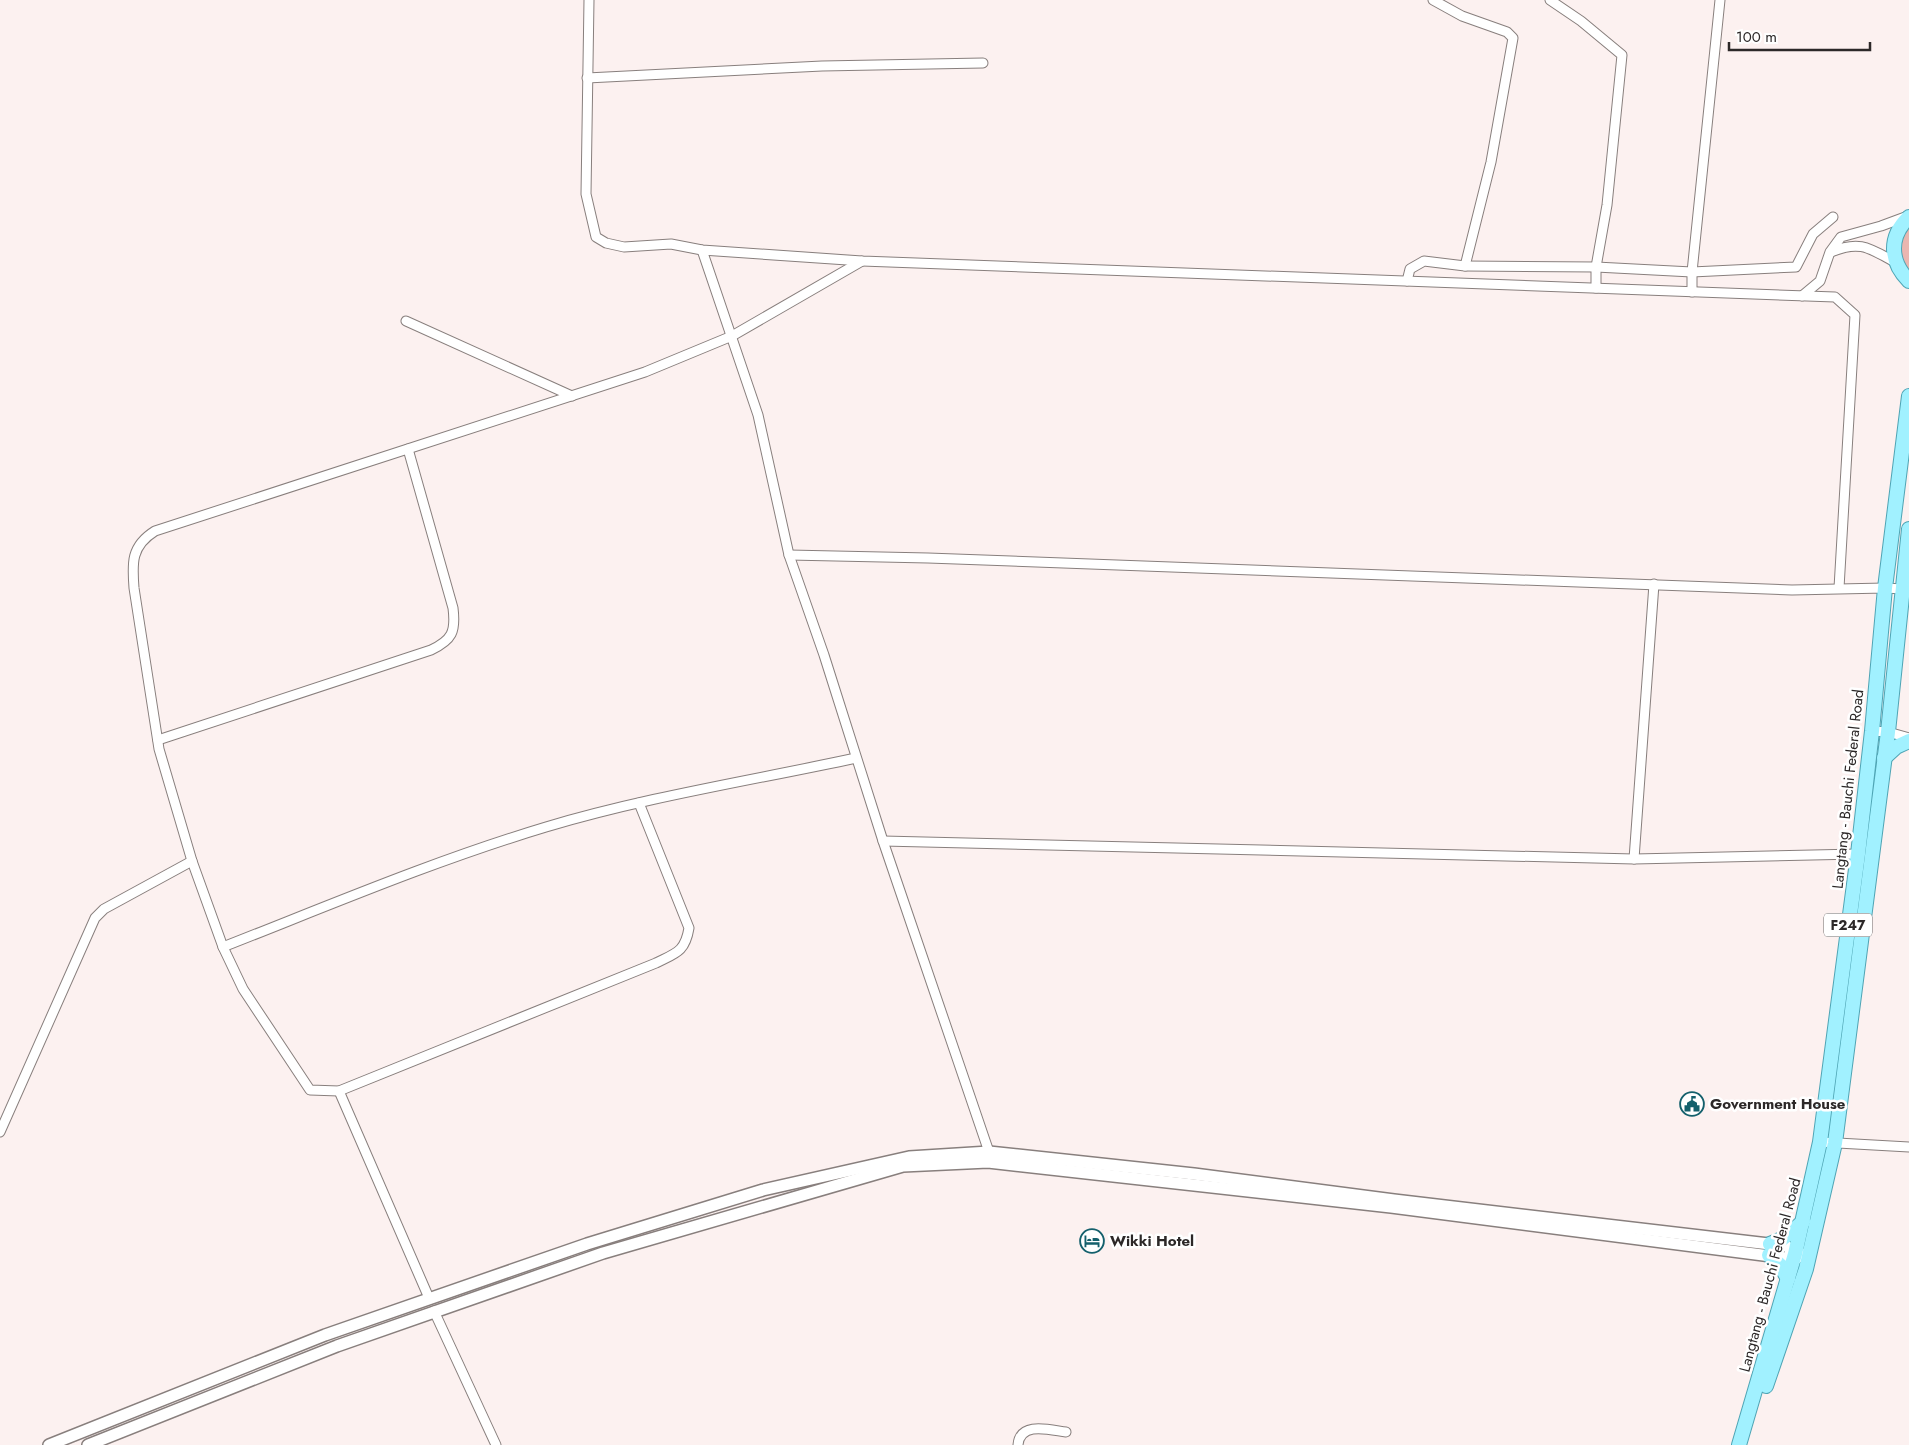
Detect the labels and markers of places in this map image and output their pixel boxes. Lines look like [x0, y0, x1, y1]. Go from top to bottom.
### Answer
public building icon: Government House [1679, 1091, 1705, 1117]
place label: Government House [1710, 1093, 1846, 1115]
hotel icon: Wikki Hotel [1079, 1228, 1105, 1254]
place label: Wikki Hotel [1110, 1230, 1194, 1252]

